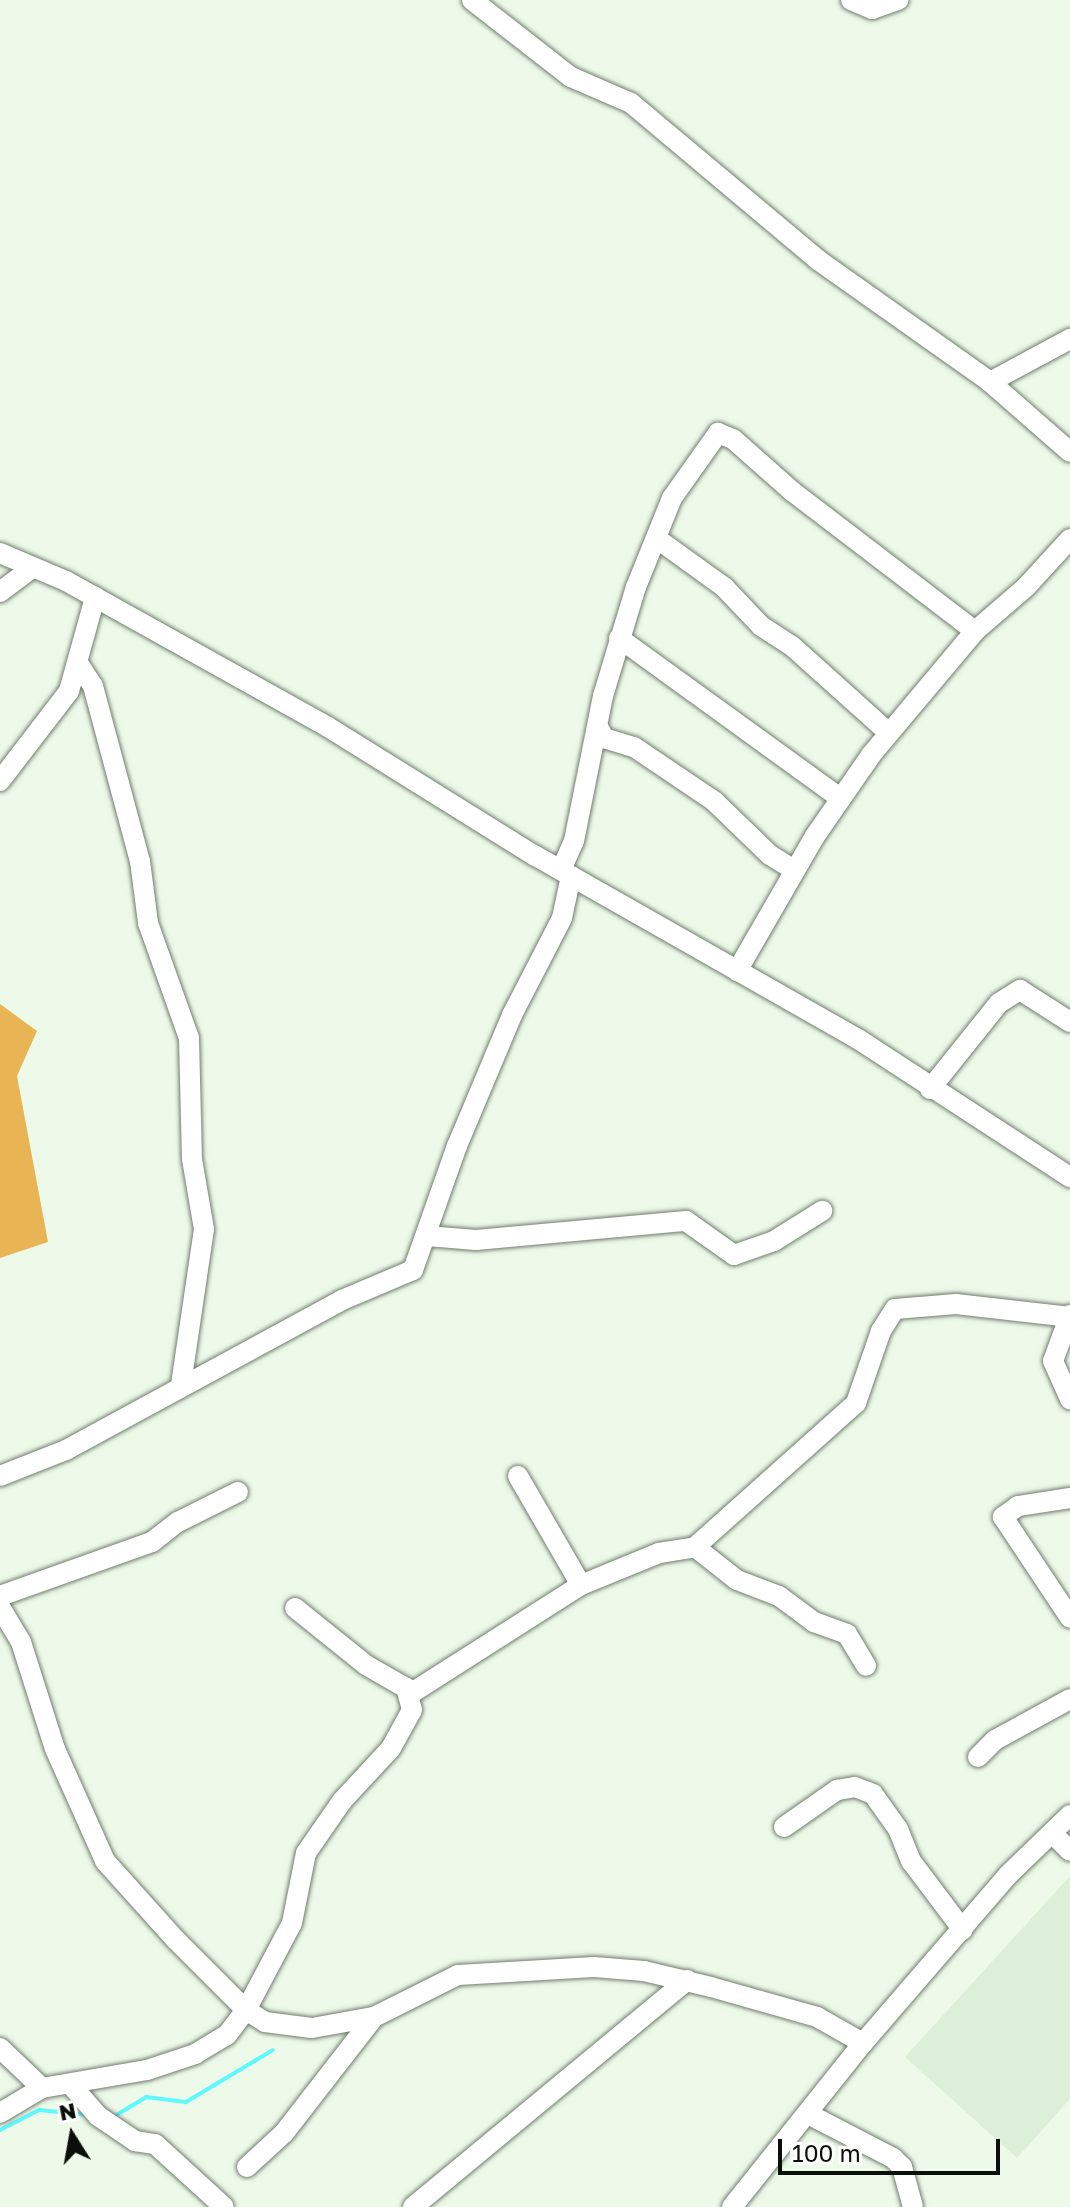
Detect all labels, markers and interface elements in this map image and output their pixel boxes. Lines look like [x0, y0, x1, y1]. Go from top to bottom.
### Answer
north arrow [32, 2095, 112, 2175]
text: N [57, 2096, 78, 2126]
scale bar [782, 2123, 1004, 2173]
text: 100 m [792, 2138, 861, 2167]

